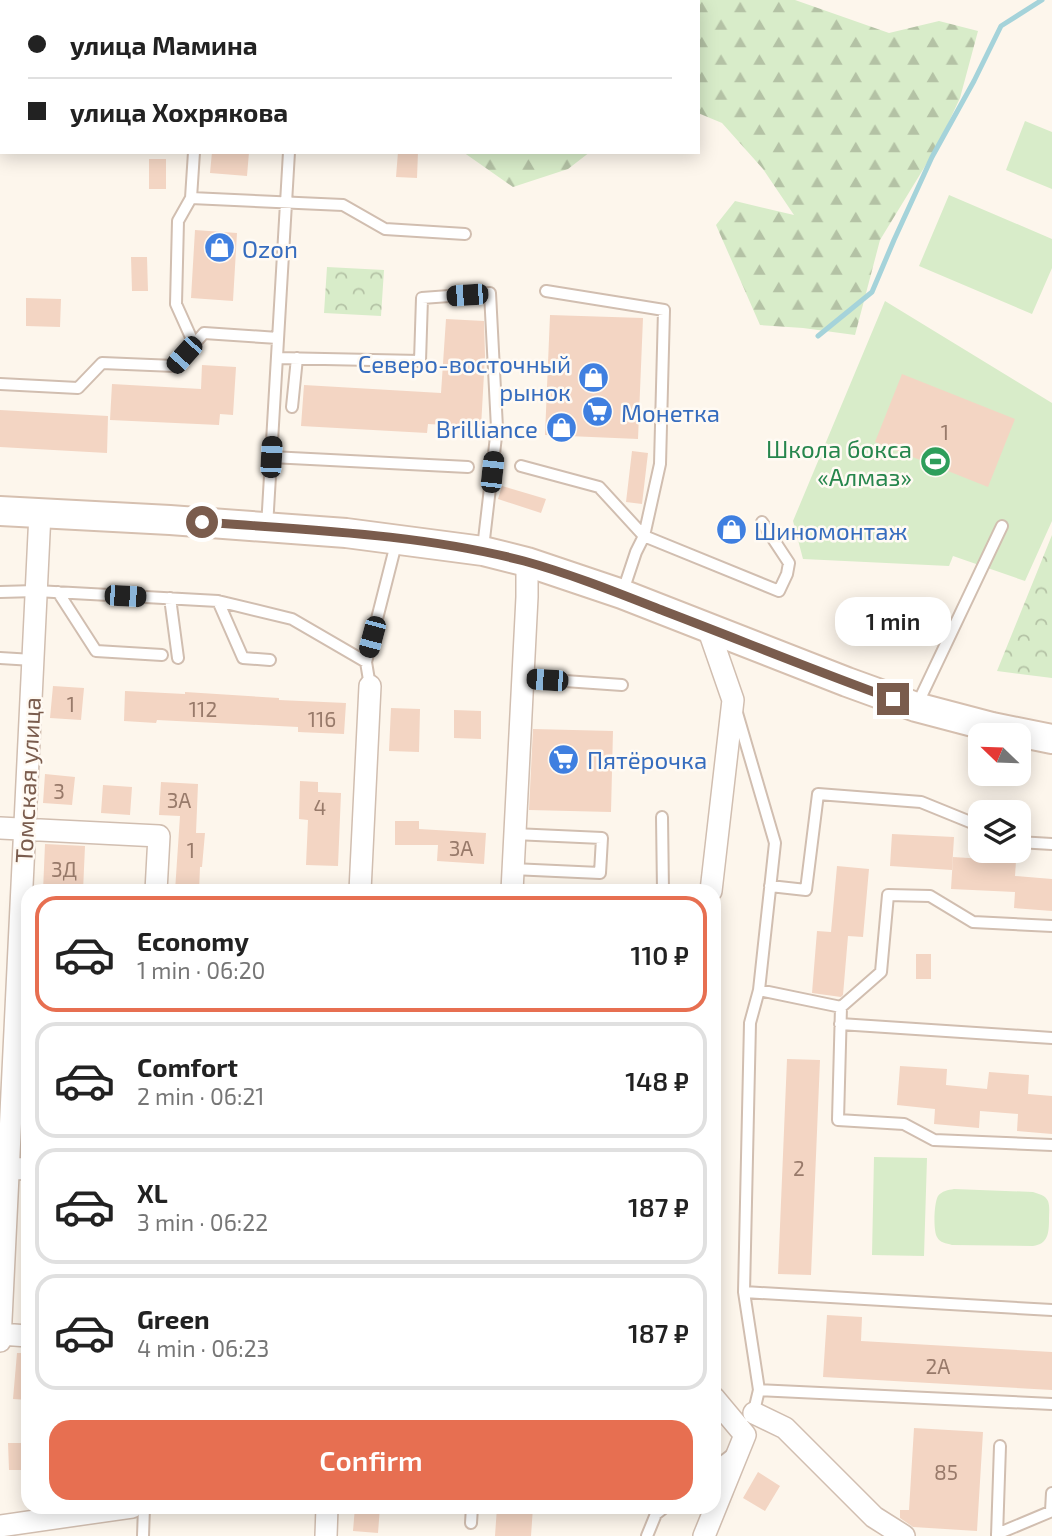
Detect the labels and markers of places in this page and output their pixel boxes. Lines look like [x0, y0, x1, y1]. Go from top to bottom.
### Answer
shop icon: Ozon [202, 231, 236, 265]
place label: Ozon [242, 234, 298, 263]
place label: Северо-восточный рынок [358, 349, 571, 406]
shop icon: Северо-восточный рынок [577, 360, 611, 394]
supermarket icon: Монетка [581, 395, 615, 429]
place label: Монетка [621, 398, 720, 427]
shop icon: Brilliance [544, 411, 578, 445]
place label: Brilliance [436, 414, 538, 443]
place label: Школа бокса «Алмаз» [766, 434, 912, 491]
sports icon: Школа бокса «Алмаз» [918, 445, 952, 479]
shop icon: Шиномонтаж [714, 513, 748, 547]
place label: Шиномонтаж [754, 516, 908, 545]
supermarket icon: Пятёрочка [547, 742, 581, 776]
place label: Пятёрочка [587, 745, 707, 774]

